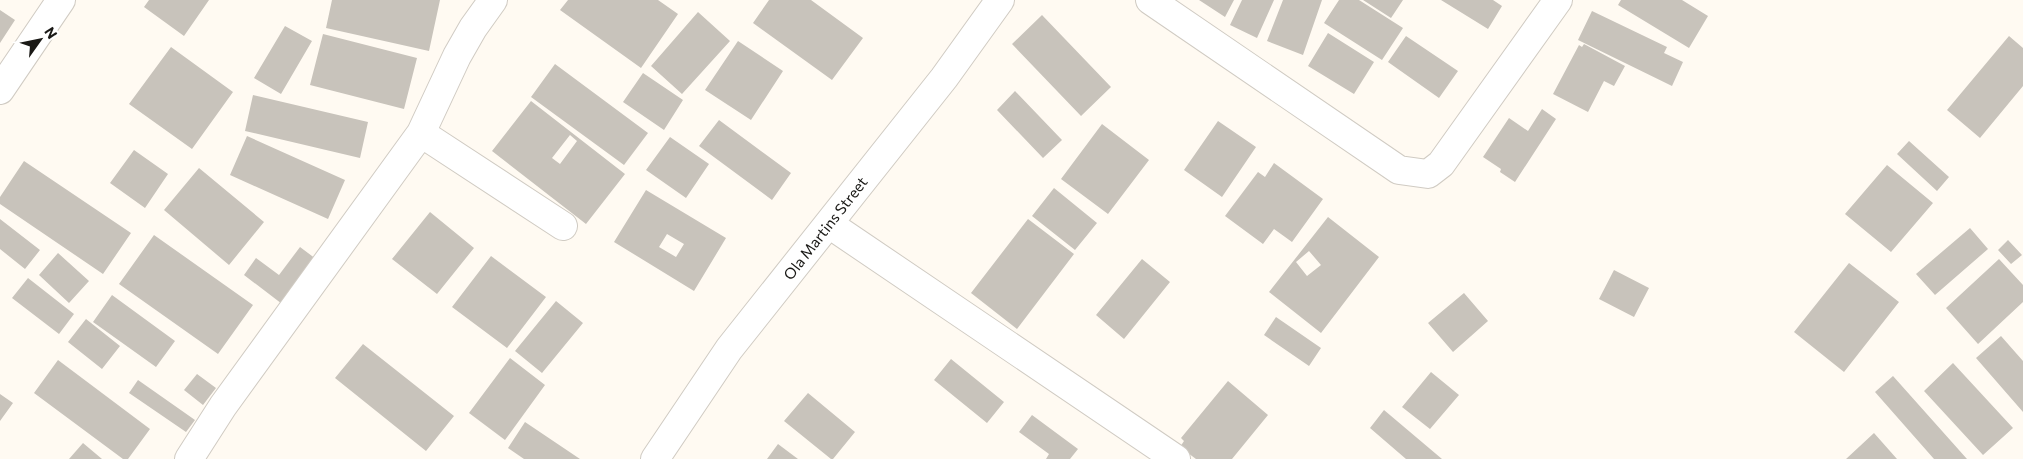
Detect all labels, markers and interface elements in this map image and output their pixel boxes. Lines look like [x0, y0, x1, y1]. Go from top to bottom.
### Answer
north arrow [15, 15, 65, 65]
text: N [41, 24, 61, 42]
street label: Ola Martins Street [779, 173, 871, 283]

